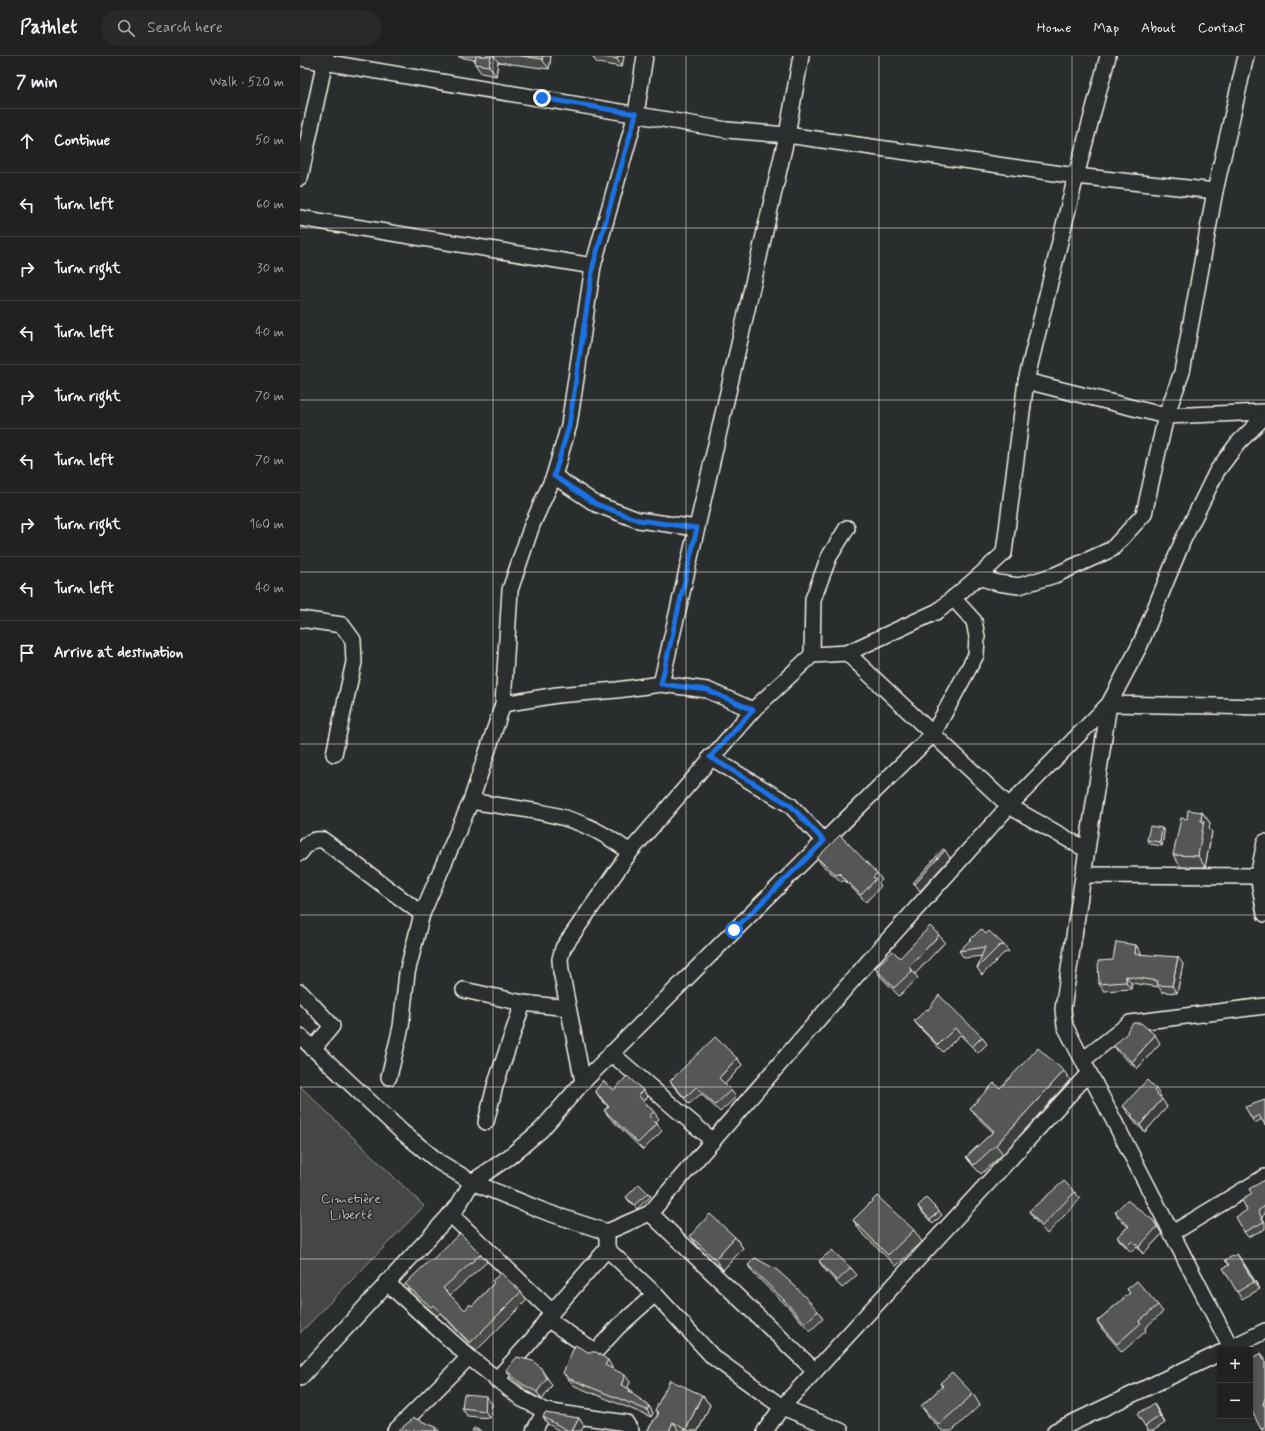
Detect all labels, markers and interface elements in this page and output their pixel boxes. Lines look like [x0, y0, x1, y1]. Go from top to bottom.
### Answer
search box [101, 10, 381, 46]
text: Pathlet [20, 15, 77, 40]
icon: search [115, 17, 137, 39]
text: Search here [147, 18, 223, 38]
text: Home [1037, 19, 1071, 37]
text: Map [1093, 19, 1119, 37]
text: About [1141, 19, 1176, 37]
text: Contact [1198, 19, 1245, 37]
text: 7 min [16, 71, 58, 93]
text: Walk · 520 m [210, 74, 284, 91]
route end [533, 89, 551, 107]
icon: ahead [16, 130, 38, 152]
text: Continue [54, 131, 110, 151]
text: 50 m [255, 132, 284, 149]
icon: left [16, 194, 38, 216]
text: Turn left [54, 195, 114, 215]
text: 60 m [256, 196, 284, 213]
icon: right [16, 258, 38, 280]
text: Turn right [54, 259, 121, 279]
text: 30 m [257, 260, 284, 277]
icon: left [16, 322, 38, 344]
text: Turn left [54, 323, 114, 343]
text: 40 m [255, 324, 284, 341]
icon: right [16, 386, 38, 408]
text: Turn right [54, 387, 121, 407]
text: 70 m [255, 388, 284, 405]
icon: left [16, 450, 38, 472]
text: Turn left [54, 451, 114, 471]
text: 70 m [255, 452, 284, 469]
icon: right [16, 514, 38, 536]
text: Turn right [54, 515, 121, 535]
text: 160 m [249, 516, 284, 533]
icon: left [16, 578, 38, 600]
text: Turn left [54, 579, 114, 599]
text: 40 m [255, 580, 284, 597]
icon: arrive [16, 642, 38, 664]
text: Arrive at destination [54, 643, 183, 663]
route start [725, 921, 743, 939]
park label: Cimetière Liberté [321, 1190, 381, 1224]
map controls [1217, 1347, 1253, 1419]
button: + [1217, 1347, 1253, 1383]
button: − [1217, 1383, 1253, 1419]

